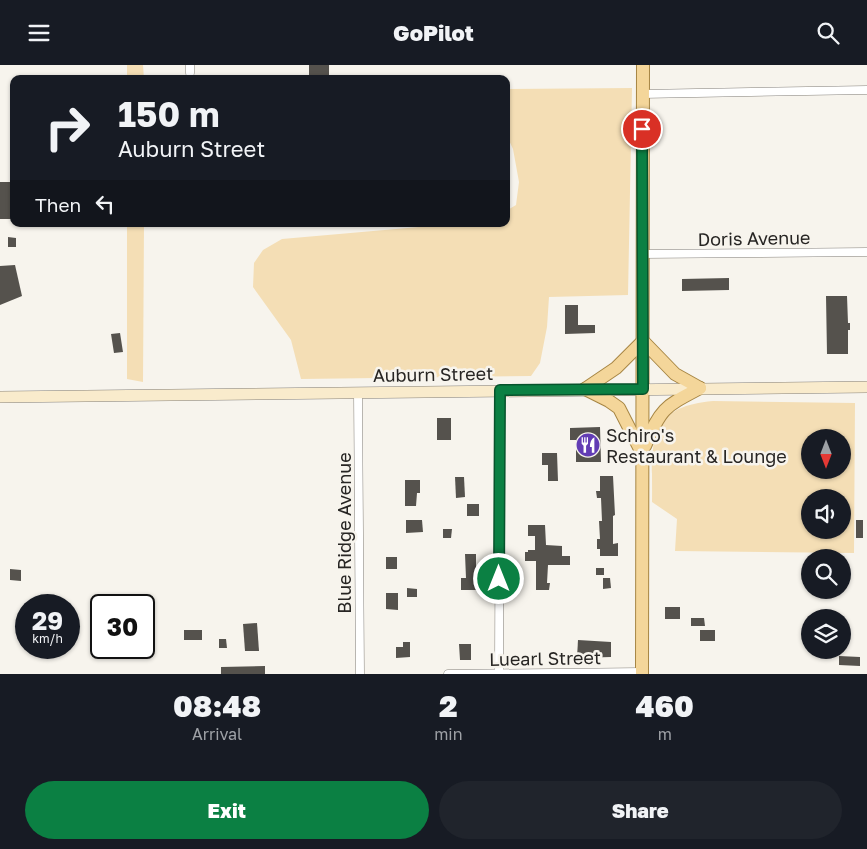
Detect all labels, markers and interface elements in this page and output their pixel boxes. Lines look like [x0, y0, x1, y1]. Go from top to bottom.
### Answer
icon: menu [25, 19, 53, 47]
text: GoPilot [393, 19, 474, 46]
icon: search [814, 19, 842, 47]
text: 150 m [118, 93, 220, 135]
icon: right [35, 95, 100, 160]
pin [621, 108, 663, 150]
icon: arrive [628, 115, 656, 143]
text: Auburn Street [118, 135, 265, 162]
icon: left [91, 190, 119, 218]
text: Then [35, 193, 81, 216]
street label: Doris Avenue [697, 226, 811, 250]
street label: Auburn Street [373, 362, 493, 386]
place label: Schiro's Restaurant & Lounge [606, 424, 787, 467]
north arrow [801, 429, 851, 479]
map controls [801, 429, 851, 659]
restaurant icon: Schiro's Restaurant & Lounge [575, 432, 601, 458]
street label: Blue Ridge Avenue [333, 452, 355, 614]
button: sound [801, 489, 851, 539]
button: search [801, 549, 851, 599]
position arrow [472, 552, 524, 604]
speed limit sign: 30 [90, 594, 155, 659]
text: 29 [32, 605, 63, 636]
button: layers [801, 609, 851, 659]
text: km/h [32, 631, 63, 646]
street label: Luearl Street [489, 646, 601, 670]
text: 08:48 [173, 688, 261, 724]
text: 2 [439, 688, 458, 724]
text: 460 [636, 688, 694, 724]
text: Arrival [192, 724, 242, 744]
text: min [434, 724, 462, 744]
text: m [658, 724, 672, 744]
button: Exit [25, 781, 429, 839]
button: Share [439, 781, 842, 839]

